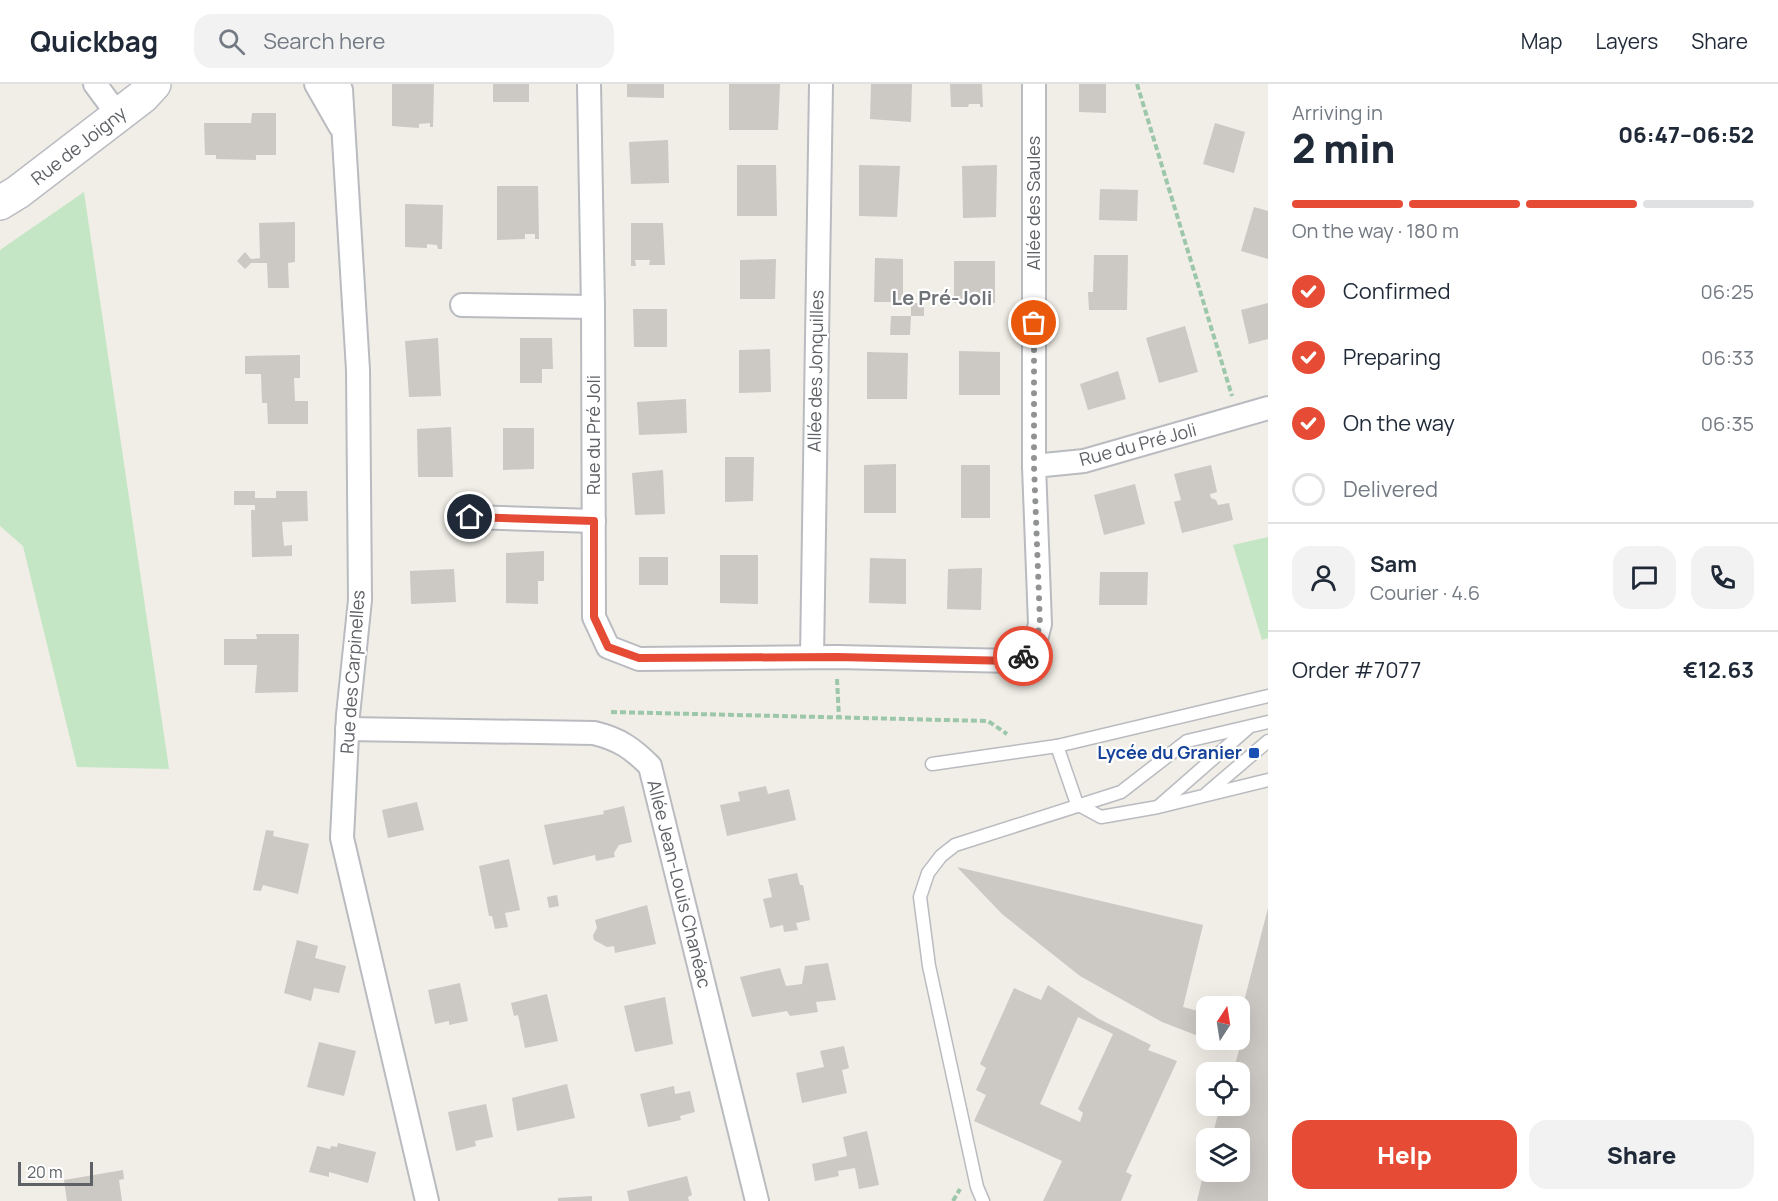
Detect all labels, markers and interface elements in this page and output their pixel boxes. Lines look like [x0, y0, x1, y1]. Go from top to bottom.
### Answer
search box [194, 14, 614, 68]
text: Quickbag [30, 22, 158, 60]
icon: search [215, 25, 248, 58]
text: Search here [263, 26, 385, 56]
text: Map [1521, 27, 1562, 55]
text: Layers [1595, 27, 1658, 55]
text: Share [1691, 27, 1748, 55]
text: Arriving in [1292, 99, 1383, 126]
street label: Rue de Joigny [26, 100, 131, 190]
text: 06:47–06:52 [1618, 120, 1754, 150]
text: 2 min [1292, 121, 1395, 175]
street label: Allée des Saules [1021, 136, 1045, 270]
text: On the way · 180 m [1292, 217, 1459, 244]
icon: check [1292, 275, 1325, 308]
text: Confirmed [1343, 276, 1451, 306]
text: 06:25 [1700, 278, 1754, 305]
district label: Le Pré-Joli [892, 284, 992, 311]
street label: Allée des Jonquilles [802, 290, 828, 452]
pin [1008, 297, 1059, 348]
icon: bag [1017, 306, 1050, 339]
icon: check [1292, 341, 1325, 374]
text: Preparing [1343, 342, 1441, 372]
text: 06:33 [1701, 344, 1754, 371]
street label: Rue du Pré Joli [581, 375, 605, 495]
icon: check [1292, 407, 1325, 440]
text: On the way [1343, 408, 1455, 438]
text: 06:35 [1701, 410, 1754, 437]
street label: Rue du Pré Joli [1077, 417, 1199, 471]
text: Delivered [1343, 474, 1438, 504]
pin [444, 491, 495, 542]
icon: home [453, 500, 486, 533]
button: person [1292, 546, 1355, 609]
button: chat [1613, 546, 1676, 609]
button: phone [1691, 546, 1754, 609]
text: Sam [1370, 549, 1417, 579]
text: Courier · 4.6 [1370, 579, 1480, 606]
street label: Rue des Carpinelles [334, 589, 370, 755]
courier [993, 626, 1053, 686]
icon: bike [1007, 640, 1040, 673]
text: Order #7077 [1292, 655, 1421, 685]
text: €12.63 [1683, 655, 1754, 685]
place label: Lycée du Granier [1097, 740, 1242, 764]
marker: Lycée du Granier [1247, 746, 1261, 760]
street label: Allée Jean-Louis Chanéac [642, 777, 717, 990]
north arrow [1196, 996, 1250, 1050]
map controls [1196, 996, 1250, 1182]
button: locate [1196, 1062, 1250, 1116]
button: Help [1292, 1120, 1517, 1189]
button: Share [1529, 1120, 1754, 1189]
button: layers [1196, 1128, 1250, 1182]
scale bar [18, 1159, 93, 1186]
text: 20 m [27, 1161, 63, 1183]

